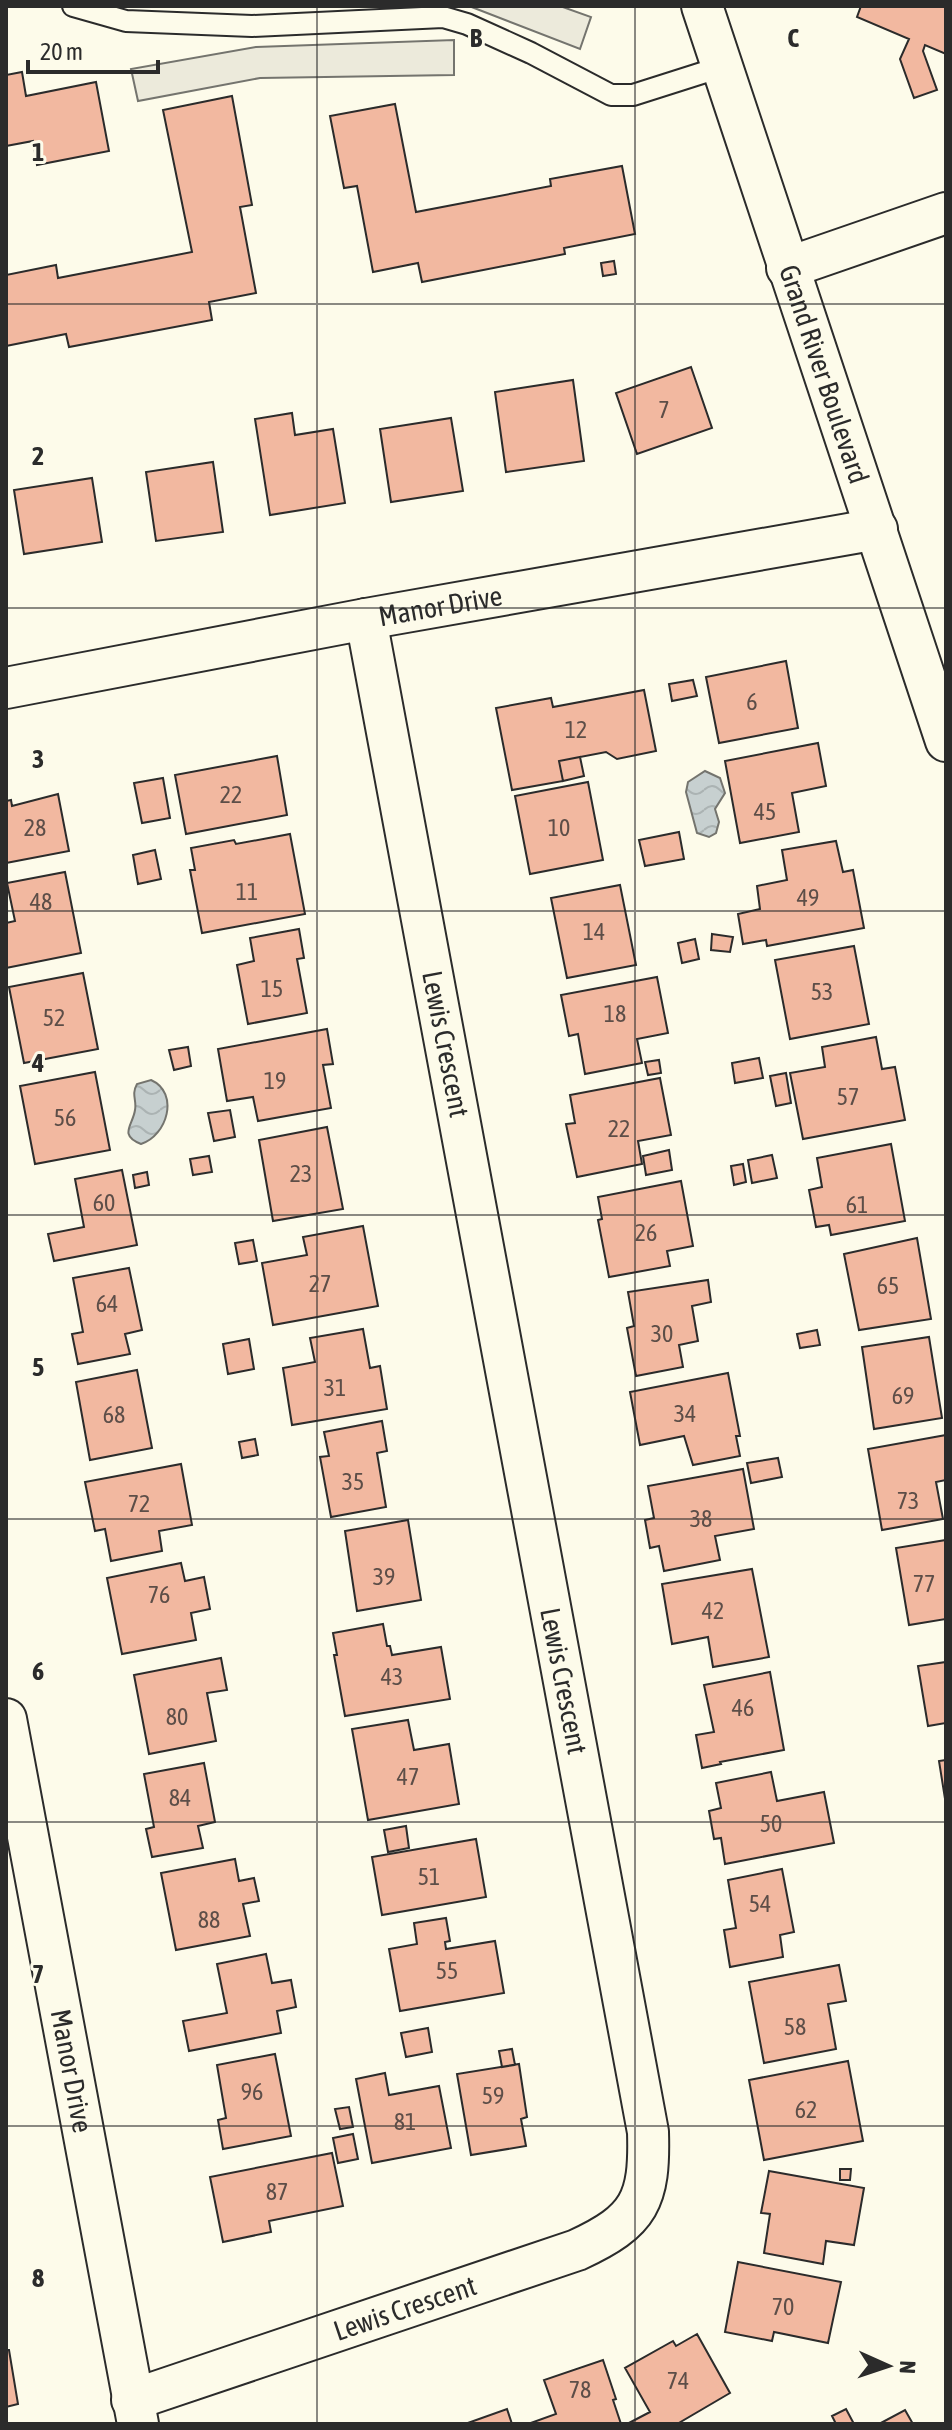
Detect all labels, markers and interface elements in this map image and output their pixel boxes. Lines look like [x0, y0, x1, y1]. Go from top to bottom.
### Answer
text: B [470, 23, 483, 53]
text: C [787, 23, 799, 53]
scale bar [28, 24, 158, 74]
text: 20 m [40, 38, 83, 65]
text: 1 [32, 137, 44, 167]
street label: Grand River Boulevard [773, 261, 875, 488]
house number: 7 [658, 396, 670, 423]
text: 2 [32, 441, 44, 471]
street label: Manor Drive [376, 579, 505, 633]
house number: 6 [746, 688, 758, 715]
house number: 12 [565, 716, 587, 743]
text: 3 [32, 744, 44, 774]
house number: 22 [220, 781, 242, 808]
house number: 45 [754, 798, 776, 825]
house number: 28 [24, 814, 46, 841]
house number: 10 [548, 814, 570, 841]
house number: 11 [236, 878, 258, 905]
house number: 49 [797, 884, 819, 911]
house number: 48 [30, 888, 52, 915]
house number: 14 [583, 918, 605, 945]
street label: Lewis Crescent [416, 968, 476, 1120]
house number: 15 [261, 975, 283, 1002]
house number: 53 [811, 978, 833, 1005]
house number: 18 [604, 1000, 626, 1027]
house number: 52 [43, 1004, 65, 1031]
text: 4 [31, 1048, 44, 1078]
house number: 19 [264, 1067, 286, 1094]
house number: 57 [837, 1083, 859, 1110]
house number: 56 [54, 1104, 76, 1131]
house number: 22 [608, 1115, 630, 1142]
house number: 23 [290, 1160, 312, 1187]
house number: 60 [93, 1189, 115, 1216]
house number: 61 [846, 1191, 868, 1218]
house number: 26 [635, 1219, 657, 1246]
house number: 27 [309, 1270, 331, 1297]
house number: 65 [877, 1272, 899, 1299]
house number: 64 [96, 1290, 118, 1317]
house number: 30 [651, 1320, 673, 1347]
text: 5 [32, 1352, 44, 1382]
house number: 31 [324, 1374, 346, 1401]
house number: 69 [892, 1382, 914, 1409]
house number: 34 [674, 1400, 696, 1427]
house number: 68 [103, 1401, 125, 1428]
house number: 35 [342, 1468, 364, 1495]
house number: 73 [897, 1487, 919, 1514]
house number: 72 [128, 1490, 150, 1517]
house number: 38 [690, 1505, 712, 1532]
house number: 39 [373, 1563, 395, 1590]
house number: 77 [913, 1570, 935, 1597]
house number: 76 [148, 1581, 170, 1608]
house number: 42 [702, 1597, 724, 1624]
street label: Lewis Crescent [534, 1605, 594, 1757]
text: 6 [32, 1656, 44, 1686]
house number: 43 [381, 1663, 403, 1690]
house number: 46 [732, 1694, 754, 1721]
house number: 80 [166, 1703, 188, 1730]
house number: 47 [397, 1763, 419, 1790]
house number: 84 [169, 1784, 191, 1811]
house number: 50 [760, 1810, 782, 1837]
house number: 51 [418, 1863, 440, 1890]
house number: 54 [749, 1890, 771, 1917]
house number: 88 [198, 1906, 220, 1933]
house number: 55 [436, 1957, 458, 1984]
text: 7 [32, 1959, 44, 1989]
street label: Manor Drive [45, 2006, 99, 2135]
house number: 58 [784, 2013, 806, 2040]
house number: 96 [241, 2078, 263, 2105]
house number: 59 [482, 2082, 504, 2109]
house number: 62 [795, 2096, 817, 2123]
house number: 81 [394, 2108, 416, 2135]
house number: 87 [266, 2178, 288, 2205]
text: 8 [32, 2263, 44, 2293]
street label: Lewis Crescent [329, 2269, 480, 2347]
house number: 70 [772, 2293, 794, 2320]
north arrow [848, 2326, 928, 2406]
text: N [895, 2360, 921, 2374]
house number: 74 [667, 2367, 689, 2394]
house number: 78 [569, 2376, 591, 2403]

